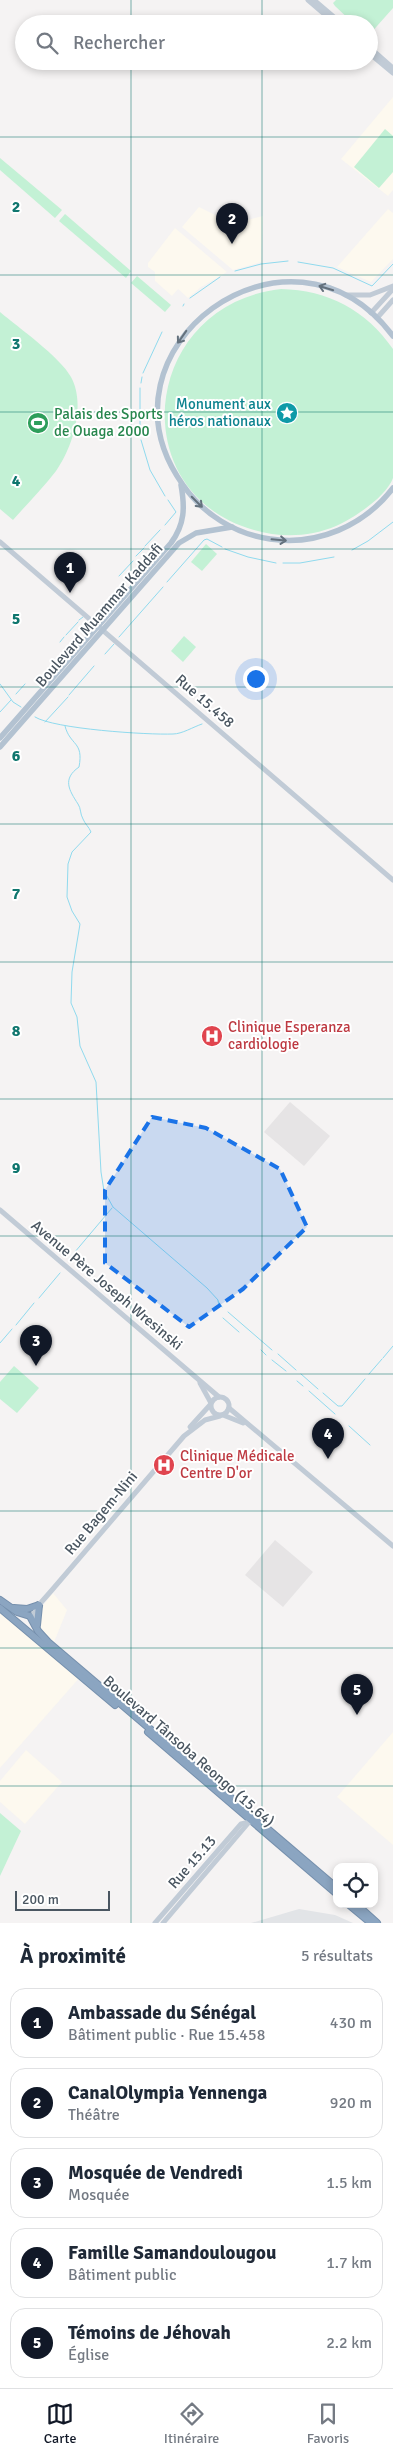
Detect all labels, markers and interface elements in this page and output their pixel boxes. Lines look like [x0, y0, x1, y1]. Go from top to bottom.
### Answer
search box [15, 15, 378, 70]
icon: search [33, 29, 61, 57]
text: Rechercher [73, 31, 165, 55]
text: 2 [12, 197, 20, 217]
pin: 2 [216, 203, 248, 244]
one-way arrow [318, 283, 334, 293]
one-way arrow [177, 330, 187, 344]
text: 3 [12, 334, 20, 354]
place label: Monument aux héros nationaux [169, 395, 271, 430]
place icon: Monument aux héros nationaux [275, 401, 299, 425]
place label: Palais des Sports de Ouaga 2000 [54, 405, 163, 440]
sports icon: Palais des Sports de Ouaga 2000 [26, 411, 50, 435]
text: 4 [12, 471, 21, 491]
one-way arrow [191, 496, 203, 508]
one-way arrow [270, 535, 286, 545]
street label: Boulevard Muammar Kaddafi [32, 539, 166, 691]
pin: 1 [54, 552, 86, 593]
text: 5 [12, 609, 20, 629]
your location [243, 666, 269, 692]
street label: Rue 15.458 [172, 671, 238, 731]
text: 6 [12, 746, 21, 766]
text: 7 [12, 884, 21, 904]
place label: Clinique Esperanza cardiologie [228, 1018, 351, 1053]
text: 8 [12, 1021, 21, 1041]
hospital icon: Clinique Esperanza cardiologie [200, 1024, 224, 1048]
text: 9 [12, 1158, 21, 1178]
street label: Avenue Père Joseph Wresinski [28, 1216, 186, 1354]
pin: 3 [20, 1325, 52, 1366]
pin: 4 [312, 1418, 344, 1459]
place label: Clinique Médicale Centre D'or [180, 1447, 295, 1482]
hospital icon: Clinique Médicale Centre D'or [152, 1453, 176, 1477]
street label: Rue Bagem-Nini [61, 1468, 141, 1558]
street label: Boulevard Tânsoba Reongo (15.64) [100, 1672, 278, 1830]
pin: 5 [341, 1674, 373, 1715]
street label: Rue 15.13 [164, 1832, 220, 1892]
map controls [333, 1863, 378, 1908]
button: locate [333, 1863, 378, 1908]
scale bar [15, 1888, 110, 1911]
text: 200 m [22, 1891, 59, 1908]
text: À proximité [20, 1943, 126, 1969]
text: 5 résultats [301, 1946, 373, 1966]
text: Ambassade du Sénégal [68, 2001, 256, 2025]
text: 1 [33, 2013, 41, 2033]
text: 430 m [330, 2013, 372, 2033]
text: Bâtiment public · Rue 15.458 [68, 2025, 265, 2045]
text: CanalOlympia Yennenga [68, 2081, 267, 2105]
text: 2 [33, 2093, 41, 2113]
text: 920 m [330, 2093, 372, 2113]
text: Théâtre [68, 2105, 120, 2125]
text: Mosquée de Vendredi [68, 2161, 243, 2185]
text: 3 [33, 2173, 41, 2193]
text: 1.5 km [326, 2173, 372, 2193]
text: Mosquée [68, 2185, 129, 2205]
text: Famille Samandoulougou [68, 2241, 276, 2265]
text: 4 [33, 2253, 41, 2273]
text: 1.7 km [326, 2253, 372, 2273]
text: Bâtiment public [68, 2265, 176, 2285]
text: Témoins de Jéhovah [68, 2321, 231, 2345]
text: 5 [33, 2333, 41, 2353]
text: 2.2 km [326, 2333, 372, 2353]
text: Église [68, 2345, 109, 2365]
tab: Carte [44, 2400, 76, 2447]
tab: Itinéraire [164, 2400, 219, 2447]
tab: Favoris [307, 2400, 349, 2447]

